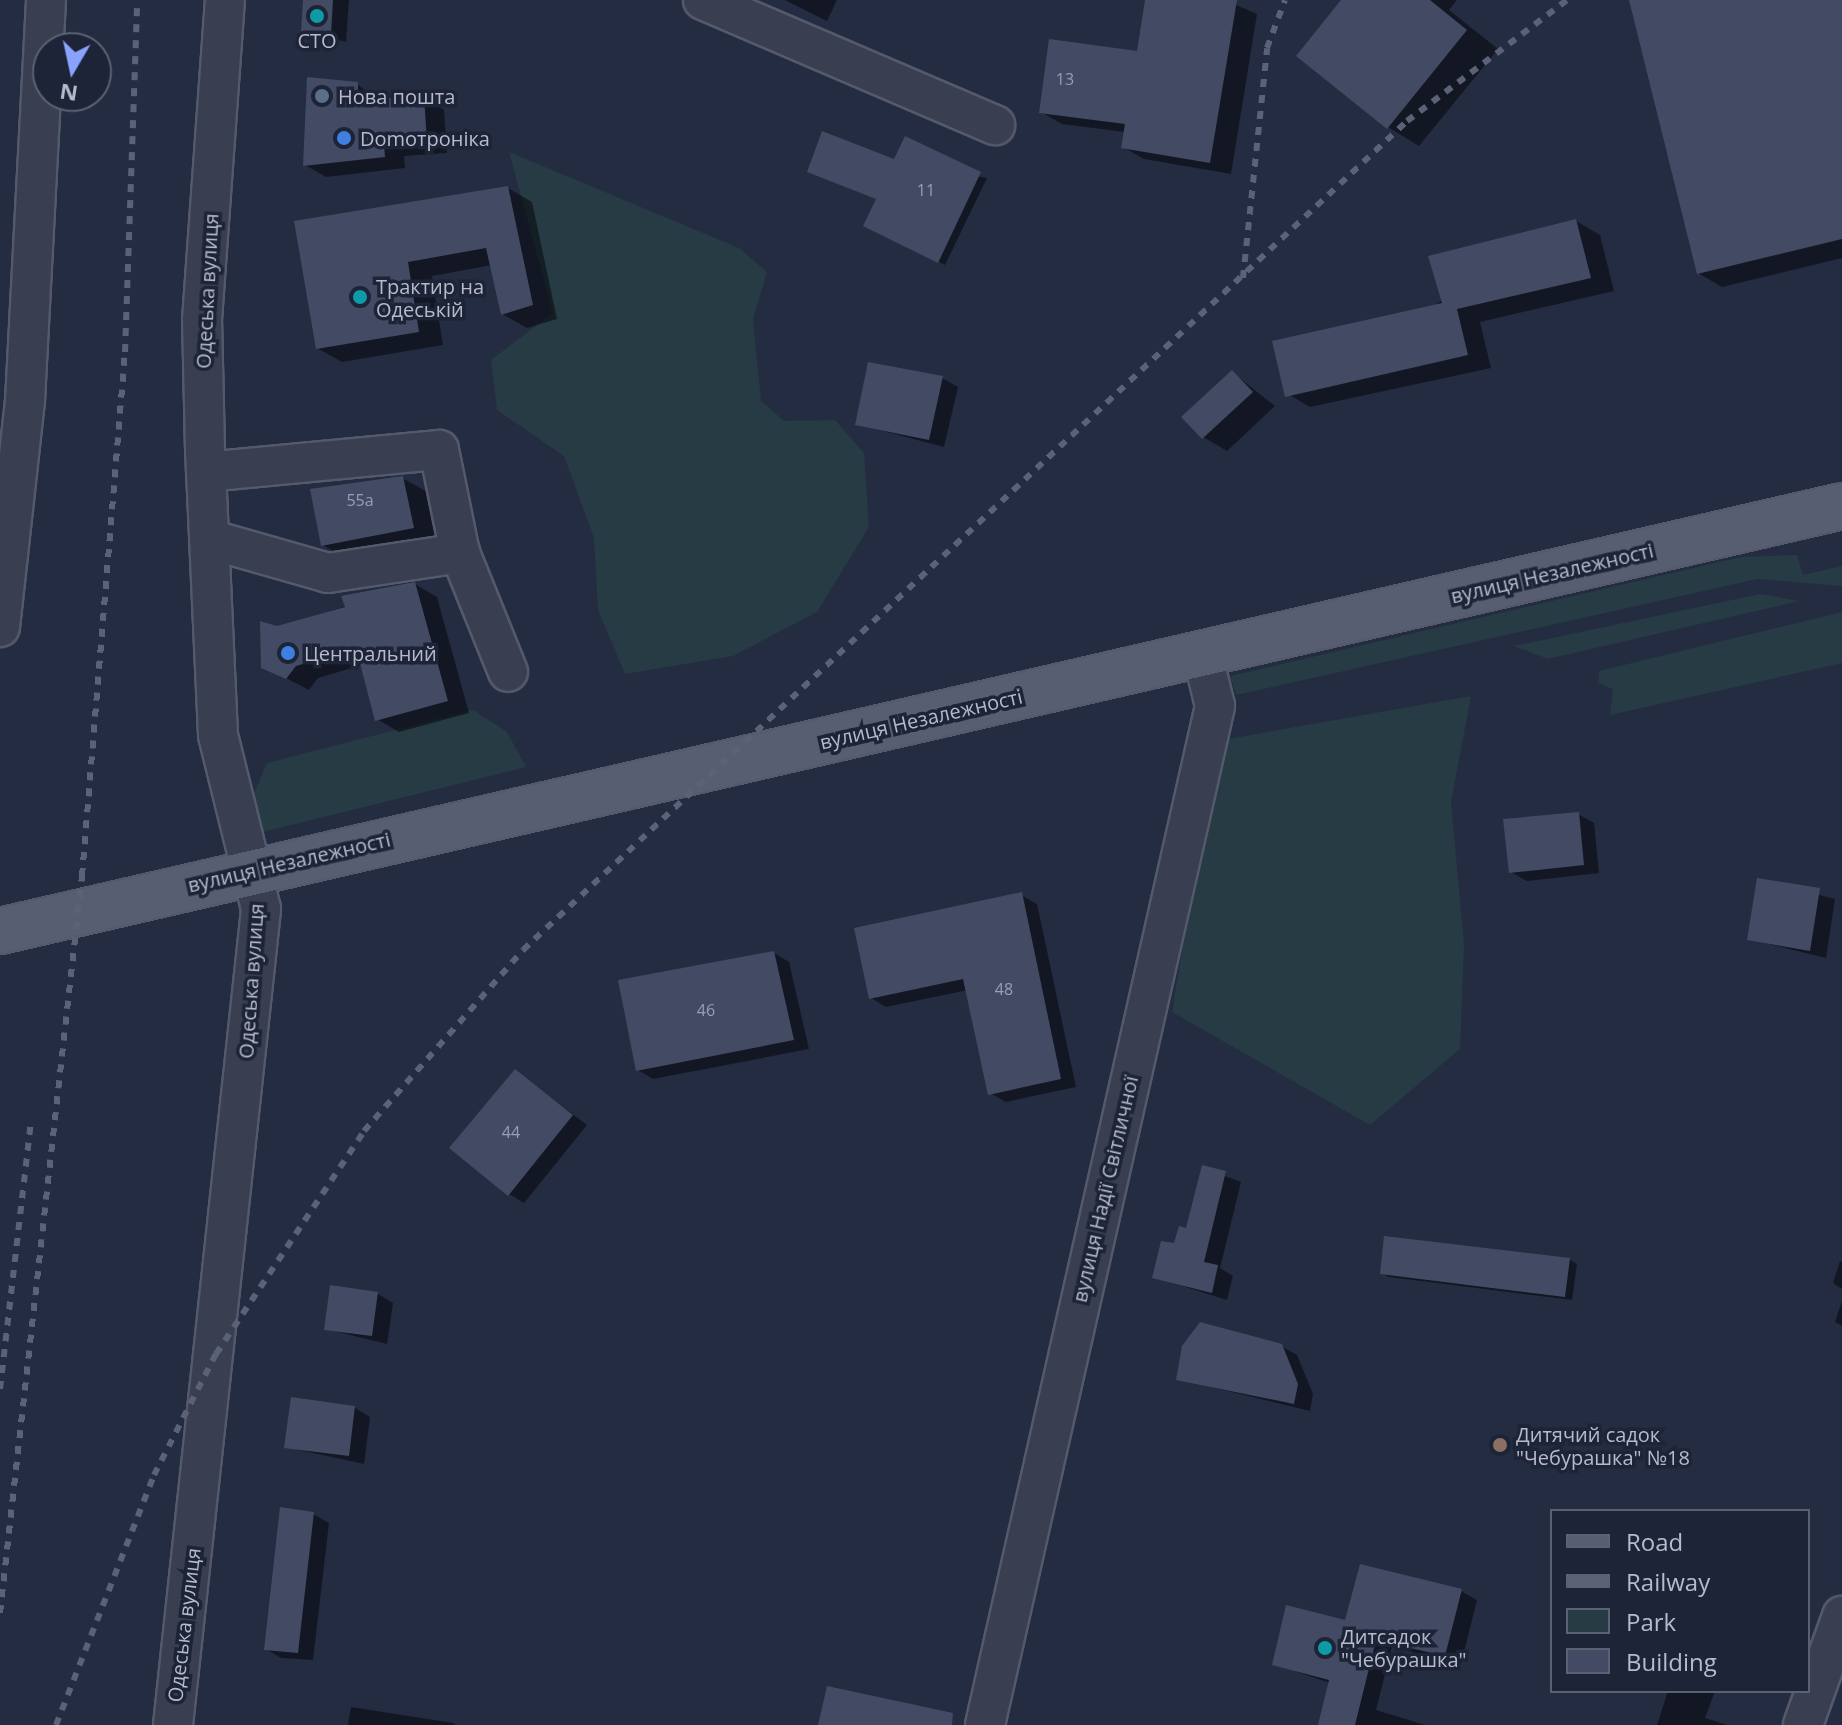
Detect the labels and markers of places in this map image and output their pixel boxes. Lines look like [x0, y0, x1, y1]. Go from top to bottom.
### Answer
marker: СТО [308, 7, 326, 25]
place label: СТО [297, 28, 337, 52]
place label: Нова пошта [338, 84, 455, 108]
marker: Нова пошта [313, 87, 331, 105]
place label: Domoтроніка [360, 126, 490, 150]
marker: Domoтроніка [335, 129, 353, 147]
place label: Трактир на Одеській [376, 274, 484, 321]
marker: Трактир на Одеській [351, 288, 369, 306]
place label: Центральний [304, 641, 437, 665]
marker: Центральний [279, 644, 297, 662]
place label: Дитячий садок "Чебурашка" №18 [1516, 1422, 1690, 1469]
marker: Дитячий садок "Чебурашка" №18 [1491, 1436, 1509, 1454]
place label: Дитсадок "Чебурашка" [1341, 1624, 1467, 1671]
marker: Дитсадок "Чебурашка" [1316, 1639, 1334, 1657]

